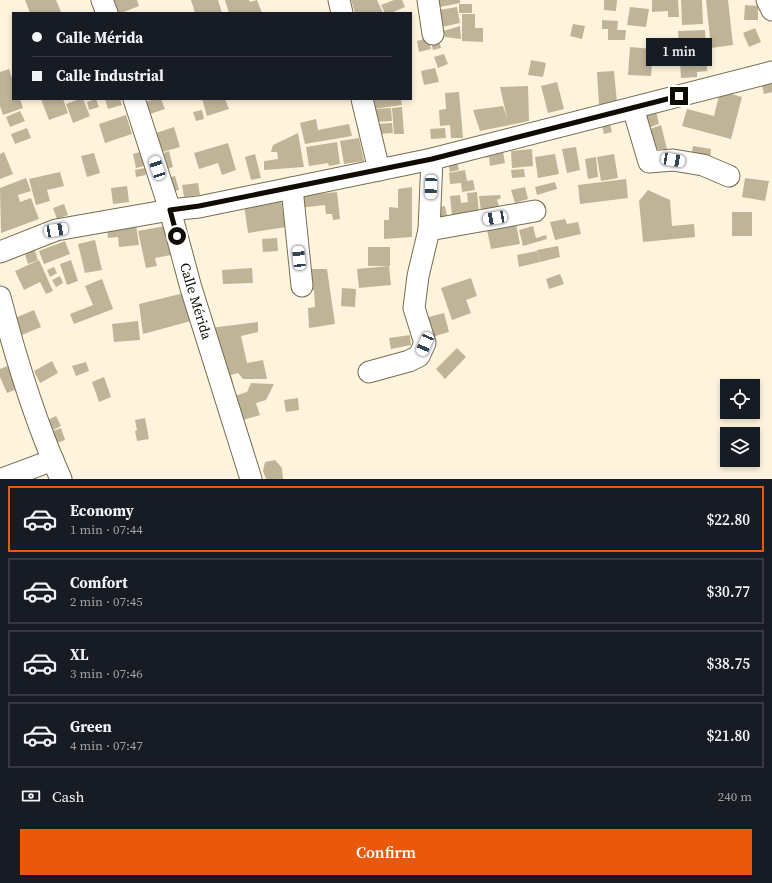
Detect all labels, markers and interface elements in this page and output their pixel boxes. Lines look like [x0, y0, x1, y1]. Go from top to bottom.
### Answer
text: Calle Mérida [56, 27, 143, 48]
callout: 1 min [646, 38, 712, 66]
text: 1 min [662, 43, 696, 60]
text: Calle Industrial [56, 65, 164, 86]
route end [670, 87, 688, 105]
car [660, 152, 686, 168]
car [148, 155, 166, 181]
car [425, 175, 437, 199]
car [482, 210, 508, 226]
car [43, 222, 69, 238]
route start [168, 227, 186, 245]
car [292, 245, 306, 271]
street label: Calle Mérida [175, 260, 217, 343]
car [415, 331, 435, 357]
map controls [720, 379, 760, 467]
button: locate [720, 379, 760, 419]
button: layers [720, 427, 760, 467]
text: Economy [70, 500, 134, 521]
icon: car [22, 501, 58, 537]
text: $22.80 [706, 509, 750, 530]
text: 1 min · 07:44 [70, 521, 143, 538]
text: Comfort [70, 572, 128, 593]
icon: car [22, 573, 58, 609]
text: $30.77 [706, 581, 750, 602]
text: 2 min · 07:45 [70, 593, 143, 610]
text: XL [70, 644, 89, 665]
icon: car [22, 645, 58, 681]
text: $38.75 [706, 653, 750, 674]
text: 3 min · 07:46 [70, 665, 143, 682]
text: Green [70, 716, 112, 737]
icon: car [22, 717, 58, 753]
text: $21.80 [706, 725, 750, 746]
text: 4 min · 07:47 [70, 737, 143, 754]
icon: cash [20, 785, 42, 807]
text: Cash [52, 786, 84, 807]
text: 240 m [718, 788, 752, 805]
button: Confirm [20, 829, 752, 875]

